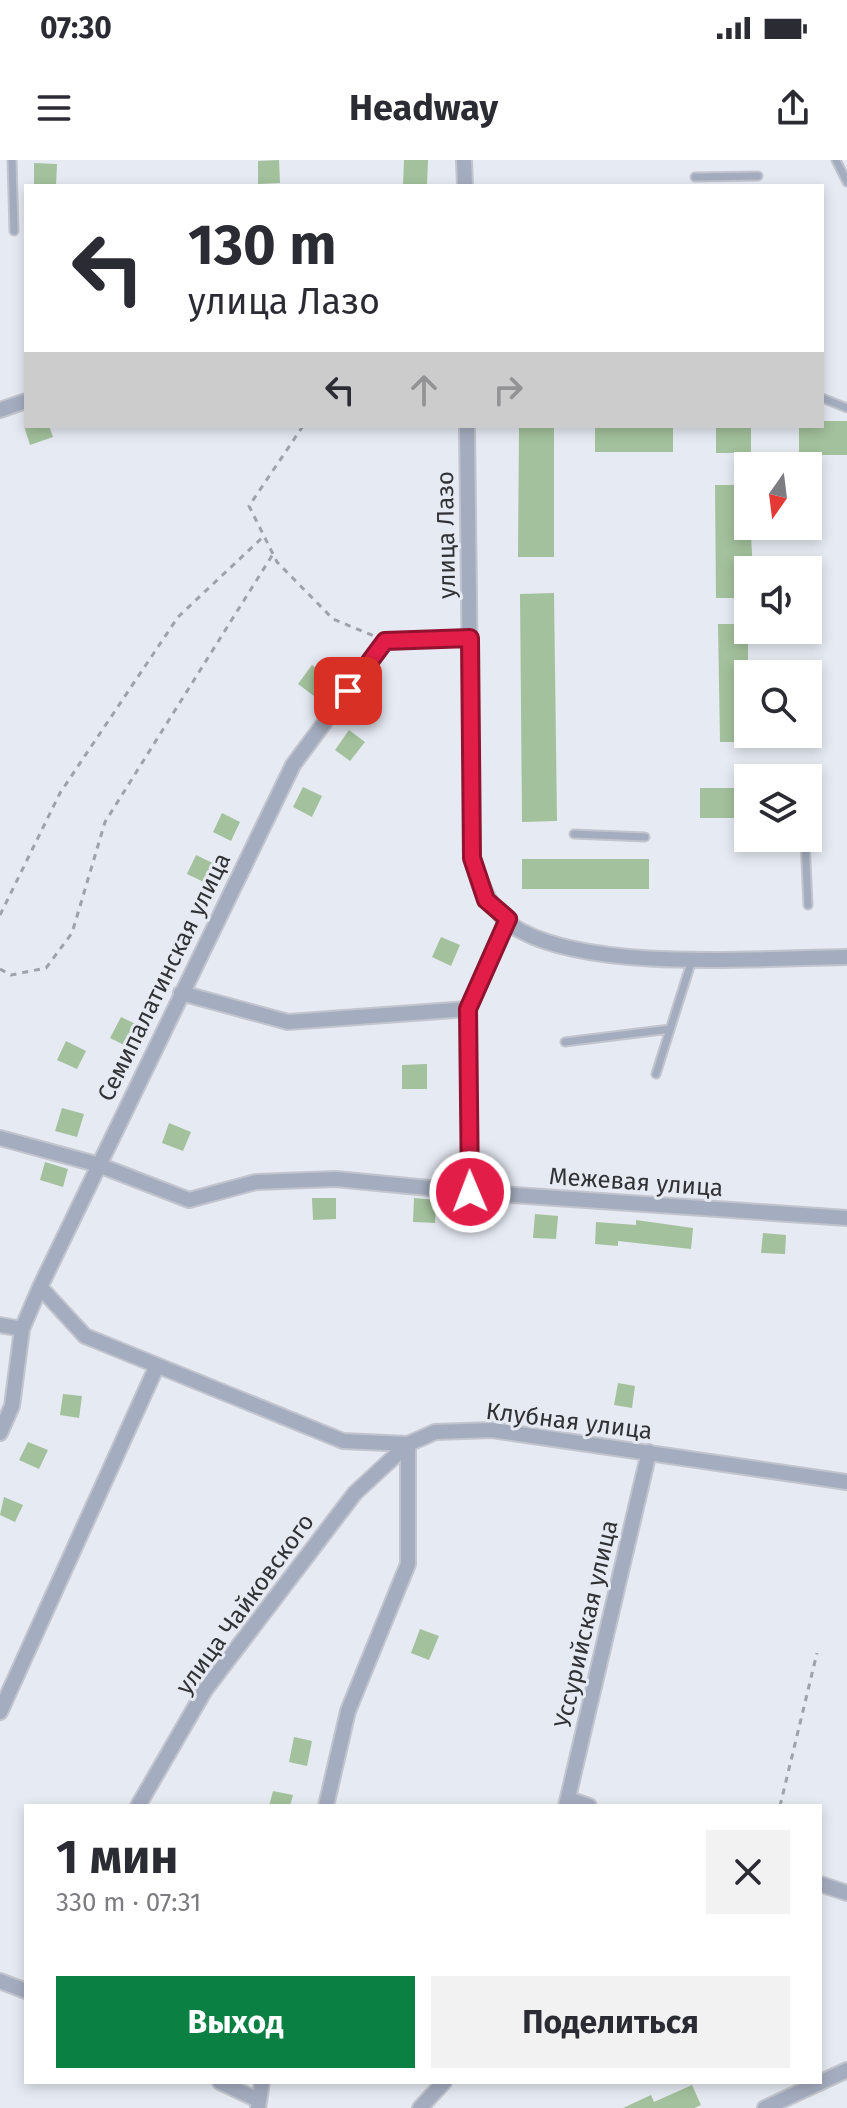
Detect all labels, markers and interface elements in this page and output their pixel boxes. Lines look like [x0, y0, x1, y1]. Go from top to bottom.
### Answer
text: 07:30 [40, 10, 112, 46]
icon: menu [32, 86, 76, 130]
text: Headway [349, 86, 498, 130]
icon: share [771, 86, 815, 130]
text: 130 m [188, 212, 336, 279]
icon: left [56, 216, 160, 320]
text: улица Лазо [188, 280, 380, 324]
icon: left [318, 368, 362, 412]
icon: ahead [402, 368, 446, 412]
icon: right [486, 368, 530, 412]
north arrow [734, 452, 822, 540]
map controls [734, 452, 822, 852]
street label: улица Лазо [431, 471, 461, 599]
button: sound [734, 556, 822, 644]
pin [314, 657, 382, 725]
button: search [734, 660, 822, 748]
icon: arrive [326, 669, 370, 713]
button: layers [734, 764, 822, 852]
street label: Семипалатинская улица [92, 848, 236, 1106]
position arrow [428, 1150, 512, 1234]
street label: Межевая улица [548, 1162, 724, 1202]
street label: Клубная улица [484, 1397, 654, 1445]
street label: улица Чайковского [170, 1508, 320, 1700]
street label: Уссурийская улица [548, 1517, 624, 1731]
text: 1 мин [56, 1828, 178, 1886]
button: close [706, 1830, 790, 1914]
text: 330 m · 07:31 [56, 1887, 201, 1918]
button: Выход [56, 1976, 415, 2068]
button: Поделиться [431, 1976, 790, 2068]

